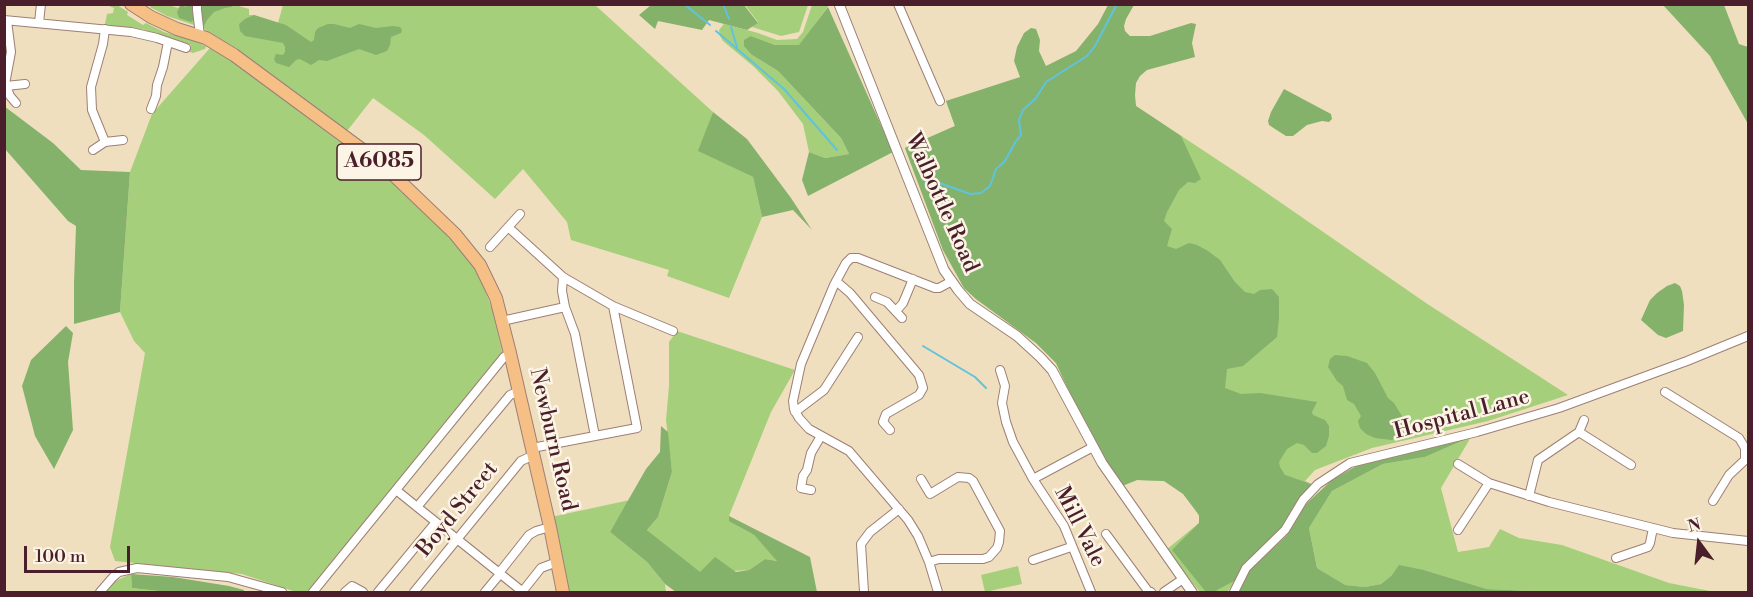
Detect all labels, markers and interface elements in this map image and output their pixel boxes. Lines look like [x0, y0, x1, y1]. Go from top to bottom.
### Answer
street label: Walbottle Road [898, 129, 984, 277]
road number: A6085 [337, 144, 421, 180]
street label: Newburn Road [523, 366, 581, 514]
street label: Hospital Lane [1391, 384, 1533, 446]
street label: Boyd Street [412, 457, 504, 563]
street label: Mill Vale [1048, 482, 1110, 572]
north arrow [1669, 513, 1729, 573]
text: N [1686, 514, 1703, 537]
scale bar [27, 534, 134, 572]
text: 100 m [35, 545, 86, 568]

